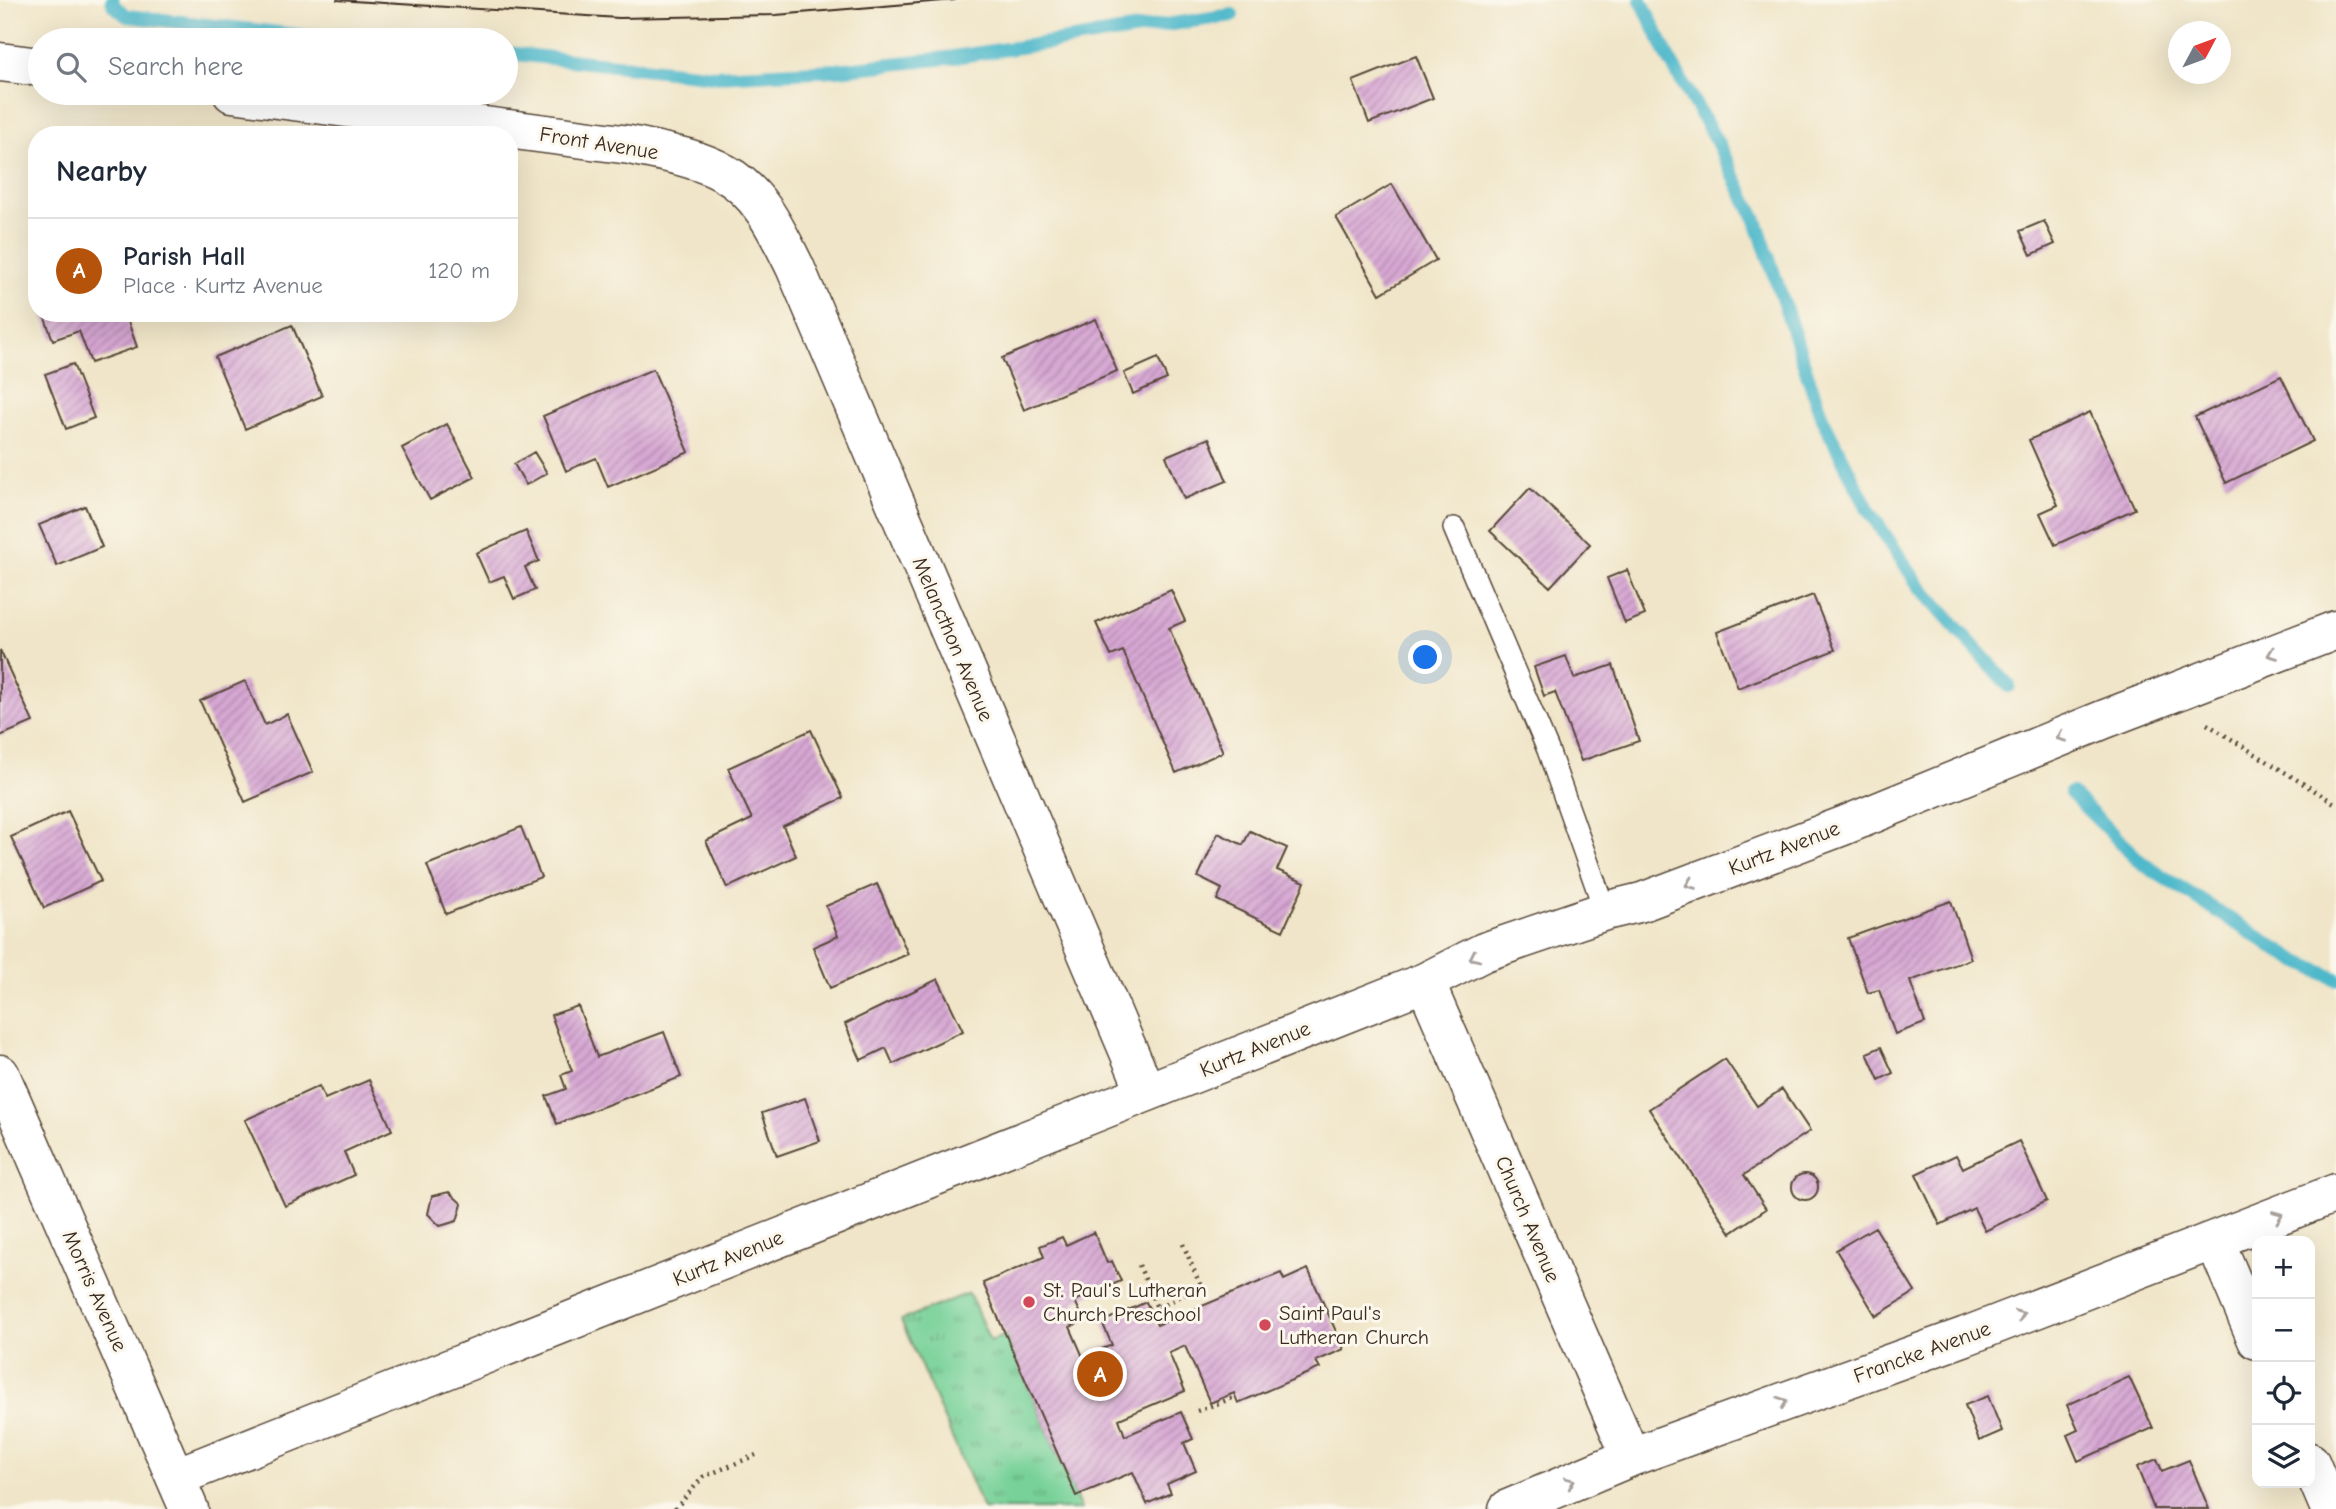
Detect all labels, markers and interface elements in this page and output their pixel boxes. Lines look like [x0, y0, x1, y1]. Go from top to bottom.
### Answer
north arrow [2168, 21, 2231, 84]
search box [28, 28, 518, 105]
icon: search [52, 48, 90, 86]
text: Search here [108, 52, 243, 82]
street label: Front Avenue [538, 122, 660, 164]
text: Nearby [56, 154, 147, 189]
text: Parish Hall [123, 242, 245, 272]
text: A [73, 257, 85, 284]
text: 120 m [428, 257, 490, 284]
text: Place · Kurtz Avenue [123, 272, 323, 299]
street label: Melancthon Avenue [908, 553, 998, 725]
your location [1408, 640, 1442, 674]
one-way arrow [2267, 646, 2279, 660]
one-way arrow [2055, 729, 2067, 743]
street label: Kurtz Avenue [1725, 816, 1843, 880]
one-way arrow [1684, 876, 1696, 890]
one-way arrow [1469, 949, 1481, 963]
street label: Kurtz Avenue [1196, 1016, 1314, 1082]
street label: Church Avenue [1491, 1152, 1565, 1286]
one-way arrow [2271, 1211, 2283, 1225]
street label: Kurtz Avenue [669, 1225, 787, 1291]
street label: Morris Avenue [58, 1227, 132, 1355]
map controls [2252, 1236, 2315, 1488]
button: + [2252, 1236, 2315, 1299]
place label: St. Paul's Lutheran Church Preschool [1043, 1278, 1207, 1326]
marker: St. Paul's Lutheran Church Preschool [1021, 1294, 1037, 1310]
button: − [2252, 1299, 2315, 1362]
place label: Saint Paul's Lutheran Church [1279, 1301, 1429, 1349]
one-way arrow [2013, 1310, 2025, 1324]
street label: Francke Avenue [1850, 1316, 1994, 1388]
marker: Saint Paul's Lutheran Church [1257, 1317, 1273, 1333]
pin: A [1077, 1348, 1123, 1400]
button: locate [2252, 1362, 2315, 1425]
one-way arrow [1777, 1396, 1789, 1410]
button: layers [2252, 1425, 2315, 1488]
one-way arrow [1564, 1477, 1576, 1491]

